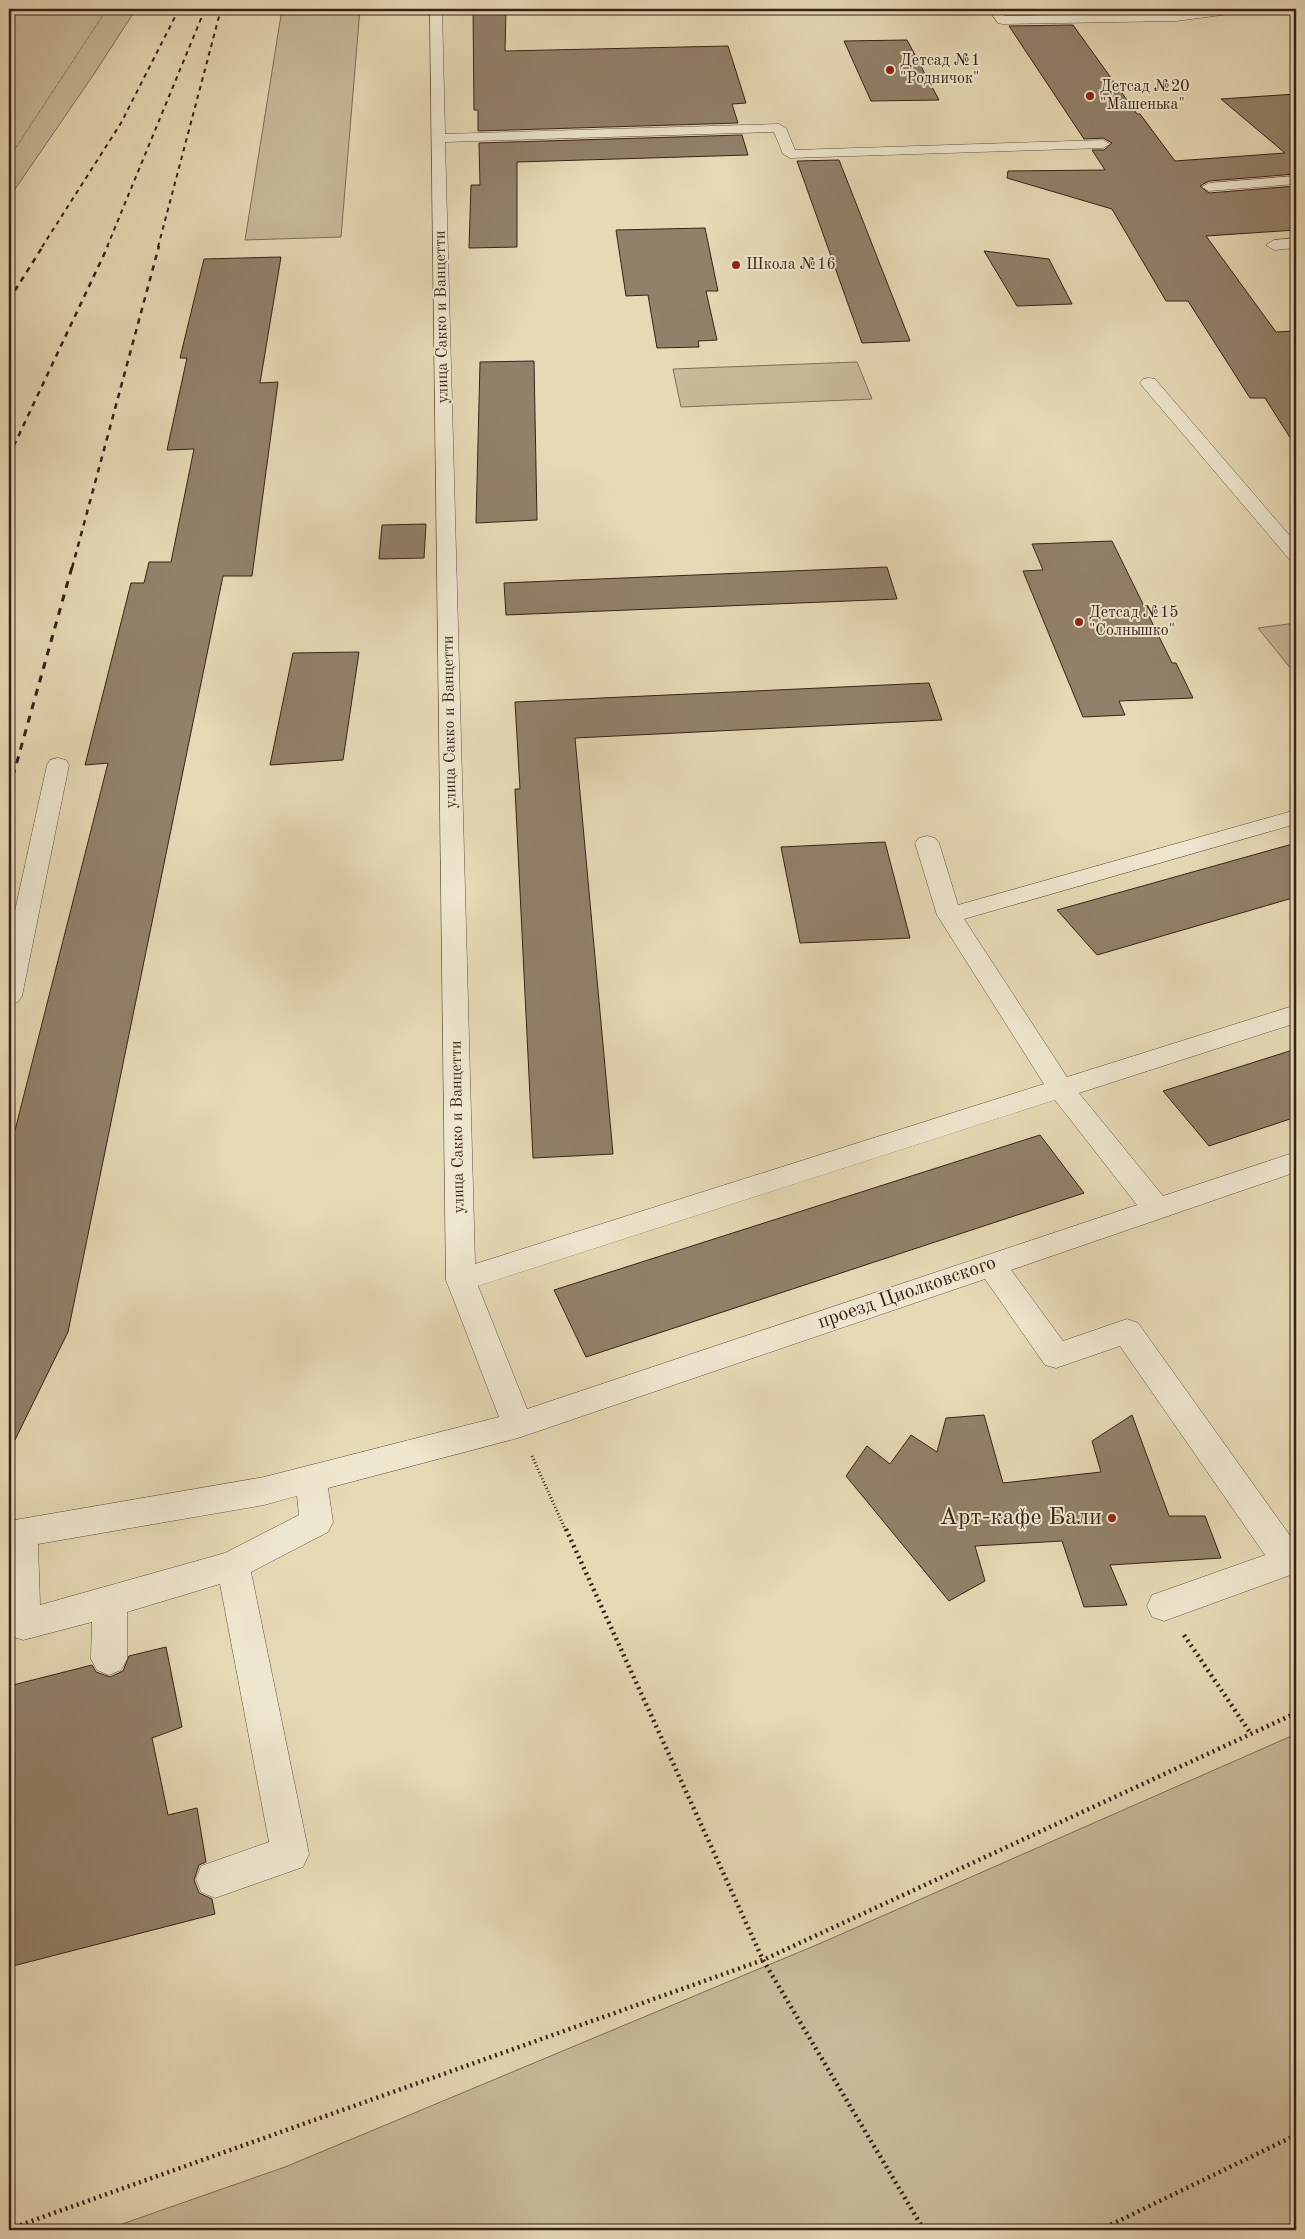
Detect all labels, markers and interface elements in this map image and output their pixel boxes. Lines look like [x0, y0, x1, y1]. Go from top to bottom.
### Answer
place label: Детсад №1 "Родничок" [900, 53, 980, 87]
marker: Детсад №1 "Родничок" [884, 64, 896, 76]
place label: Детсад №20 "Машенька" [1100, 79, 1190, 113]
marker: Детсад №20 "Машенька" [1084, 90, 1096, 102]
street label: улица Сакко и Ванцетти [432, 230, 452, 404]
place label: Школа №16 [746, 257, 836, 273]
marker: Школа №16 [730, 259, 742, 271]
place label: Детсад №15 "Солнышко" [1089, 605, 1179, 639]
marker: Детсад №15 "Солнышко" [1073, 616, 1085, 628]
street label: улица Сакко и Ванцетти [440, 635, 460, 809]
street label: улица Сакко и Ванцетти [448, 1040, 468, 1214]
street label: проезд Циолковского [815, 1253, 999, 1333]
place label: Арт-кафе Бали [940, 1506, 1102, 1530]
marker: Арт-кафе Бали [1106, 1512, 1118, 1524]

